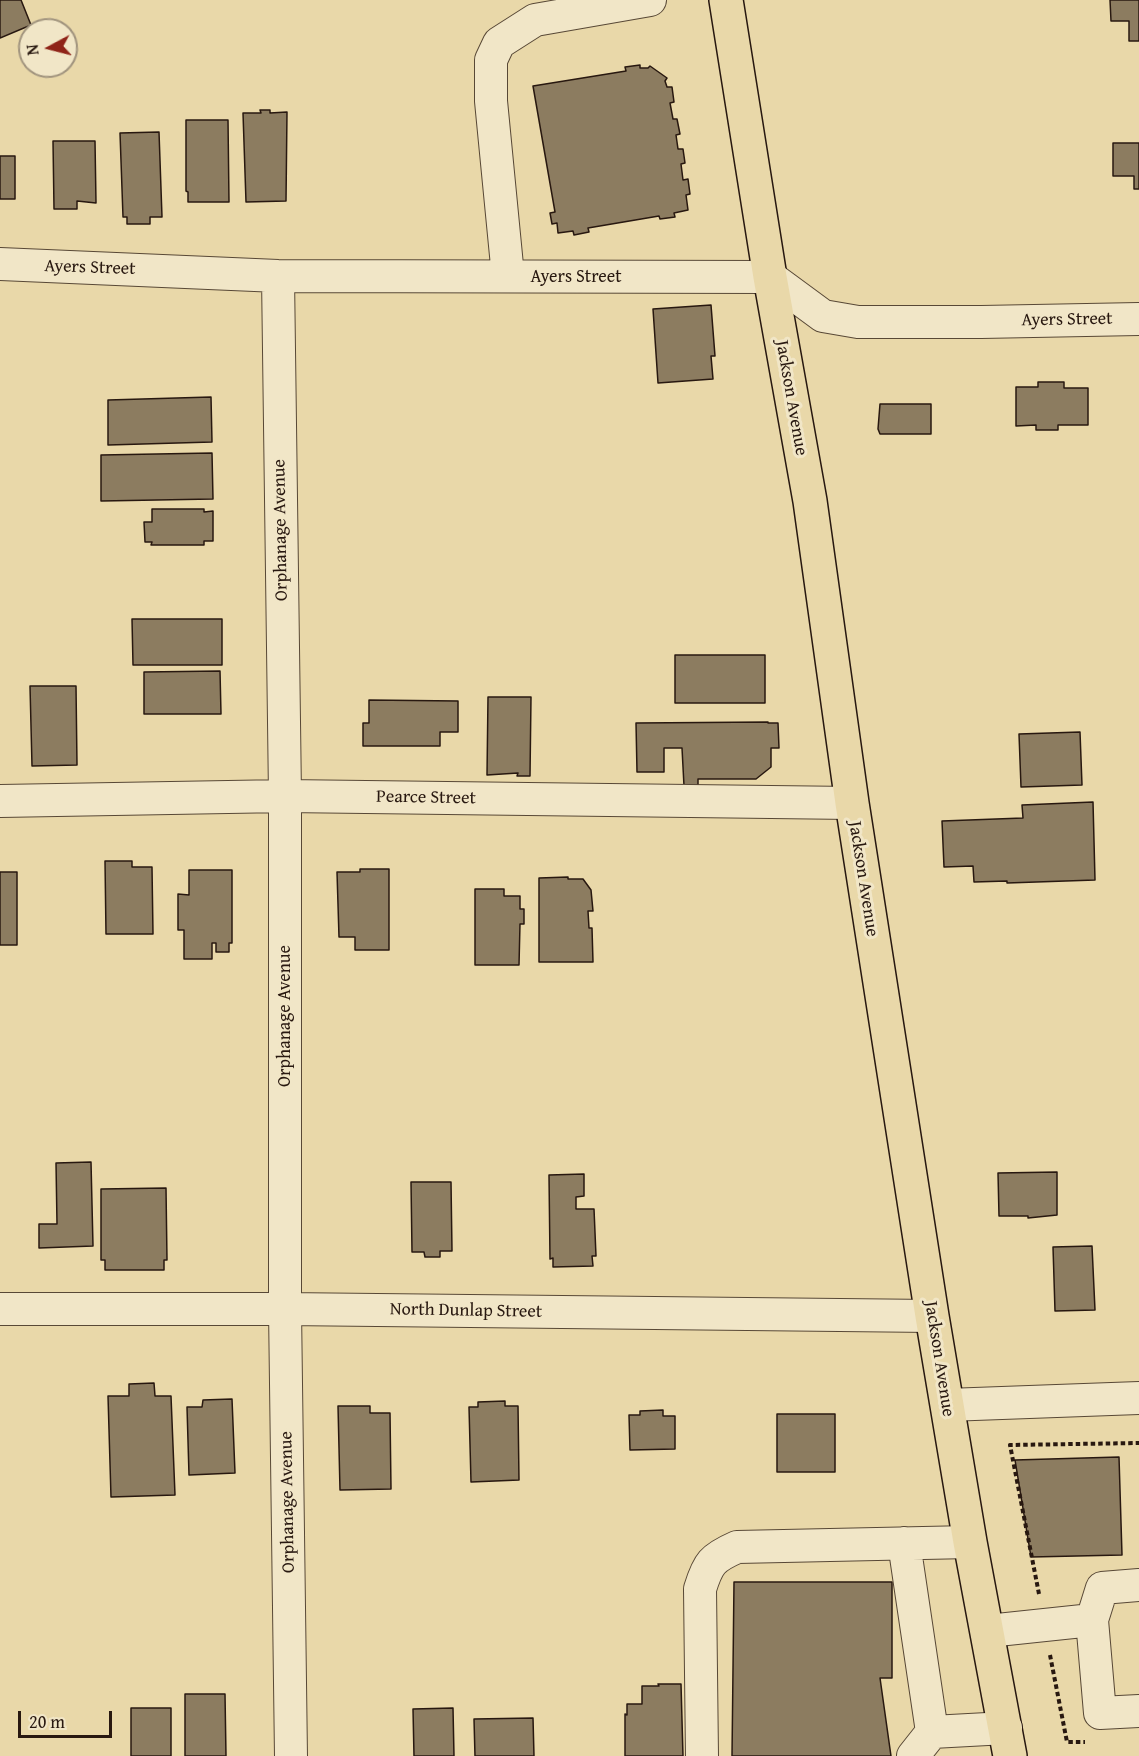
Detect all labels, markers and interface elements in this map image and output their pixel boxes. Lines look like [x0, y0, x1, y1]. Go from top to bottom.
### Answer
north arrow [18, 18, 78, 78]
text: N [20, 43, 45, 57]
street label: Ayers Street [44, 256, 136, 280]
street label: Ayers Street [530, 266, 622, 288]
street label: Ayers Street [1021, 308, 1113, 332]
street label: Jackson Avenue [770, 339, 812, 457]
street label: Orphanage Avenue [269, 459, 293, 601]
street label: Pearce Street [376, 786, 476, 810]
street label: Jackson Avenue [843, 820, 883, 938]
street label: Orphanage Avenue [274, 945, 296, 1087]
street label: North Dunlap Street [390, 1299, 542, 1323]
street label: Jackson Avenue [919, 1300, 959, 1418]
street label: Orphanage Avenue [276, 1431, 300, 1573]
scale bar [21, 1699, 116, 1737]
text: 20 m [29, 1708, 65, 1735]

